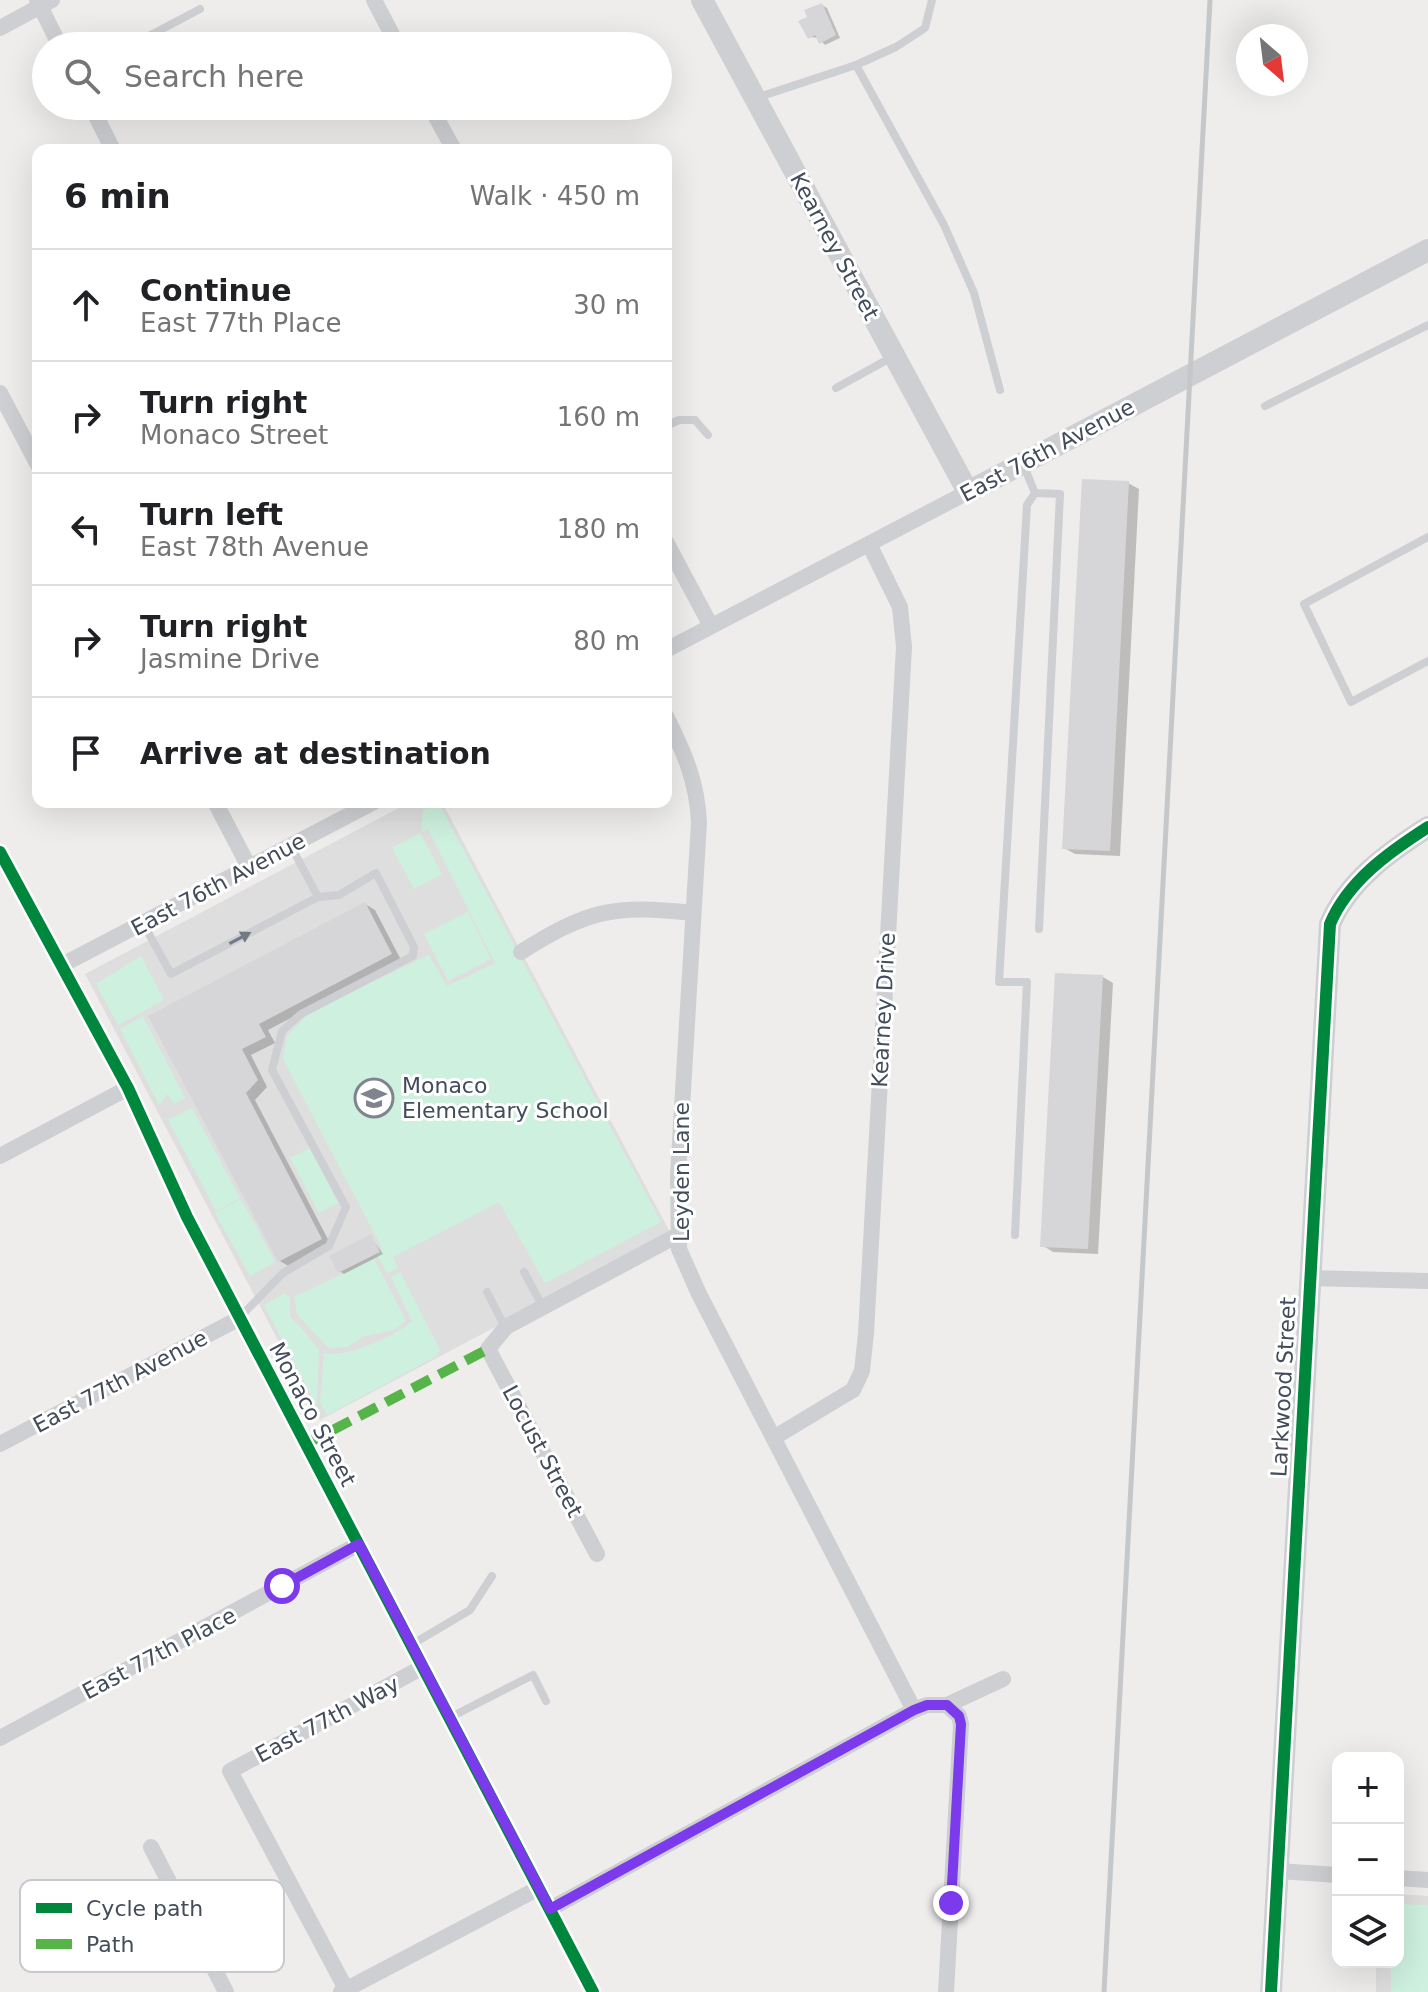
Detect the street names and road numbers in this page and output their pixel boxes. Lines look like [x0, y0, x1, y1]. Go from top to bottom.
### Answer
street label: Kearney Street [785, 168, 884, 325]
street label: East 76th Avenue [956, 394, 1139, 507]
street label: East 76th Avenue [127, 828, 310, 941]
street label: Kearney Drive [867, 932, 900, 1088]
street label: Leyden Lane [669, 1102, 694, 1242]
street label: Larkwood Street [1266, 1296, 1301, 1478]
street label: East 77th Avenue [29, 1325, 212, 1438]
street label: Monaco Street [264, 1338, 361, 1491]
street label: Locust Street [497, 1381, 588, 1522]
street label: East 77th Place [78, 1602, 240, 1705]
street label: East 77th Way [251, 1671, 403, 1768]

